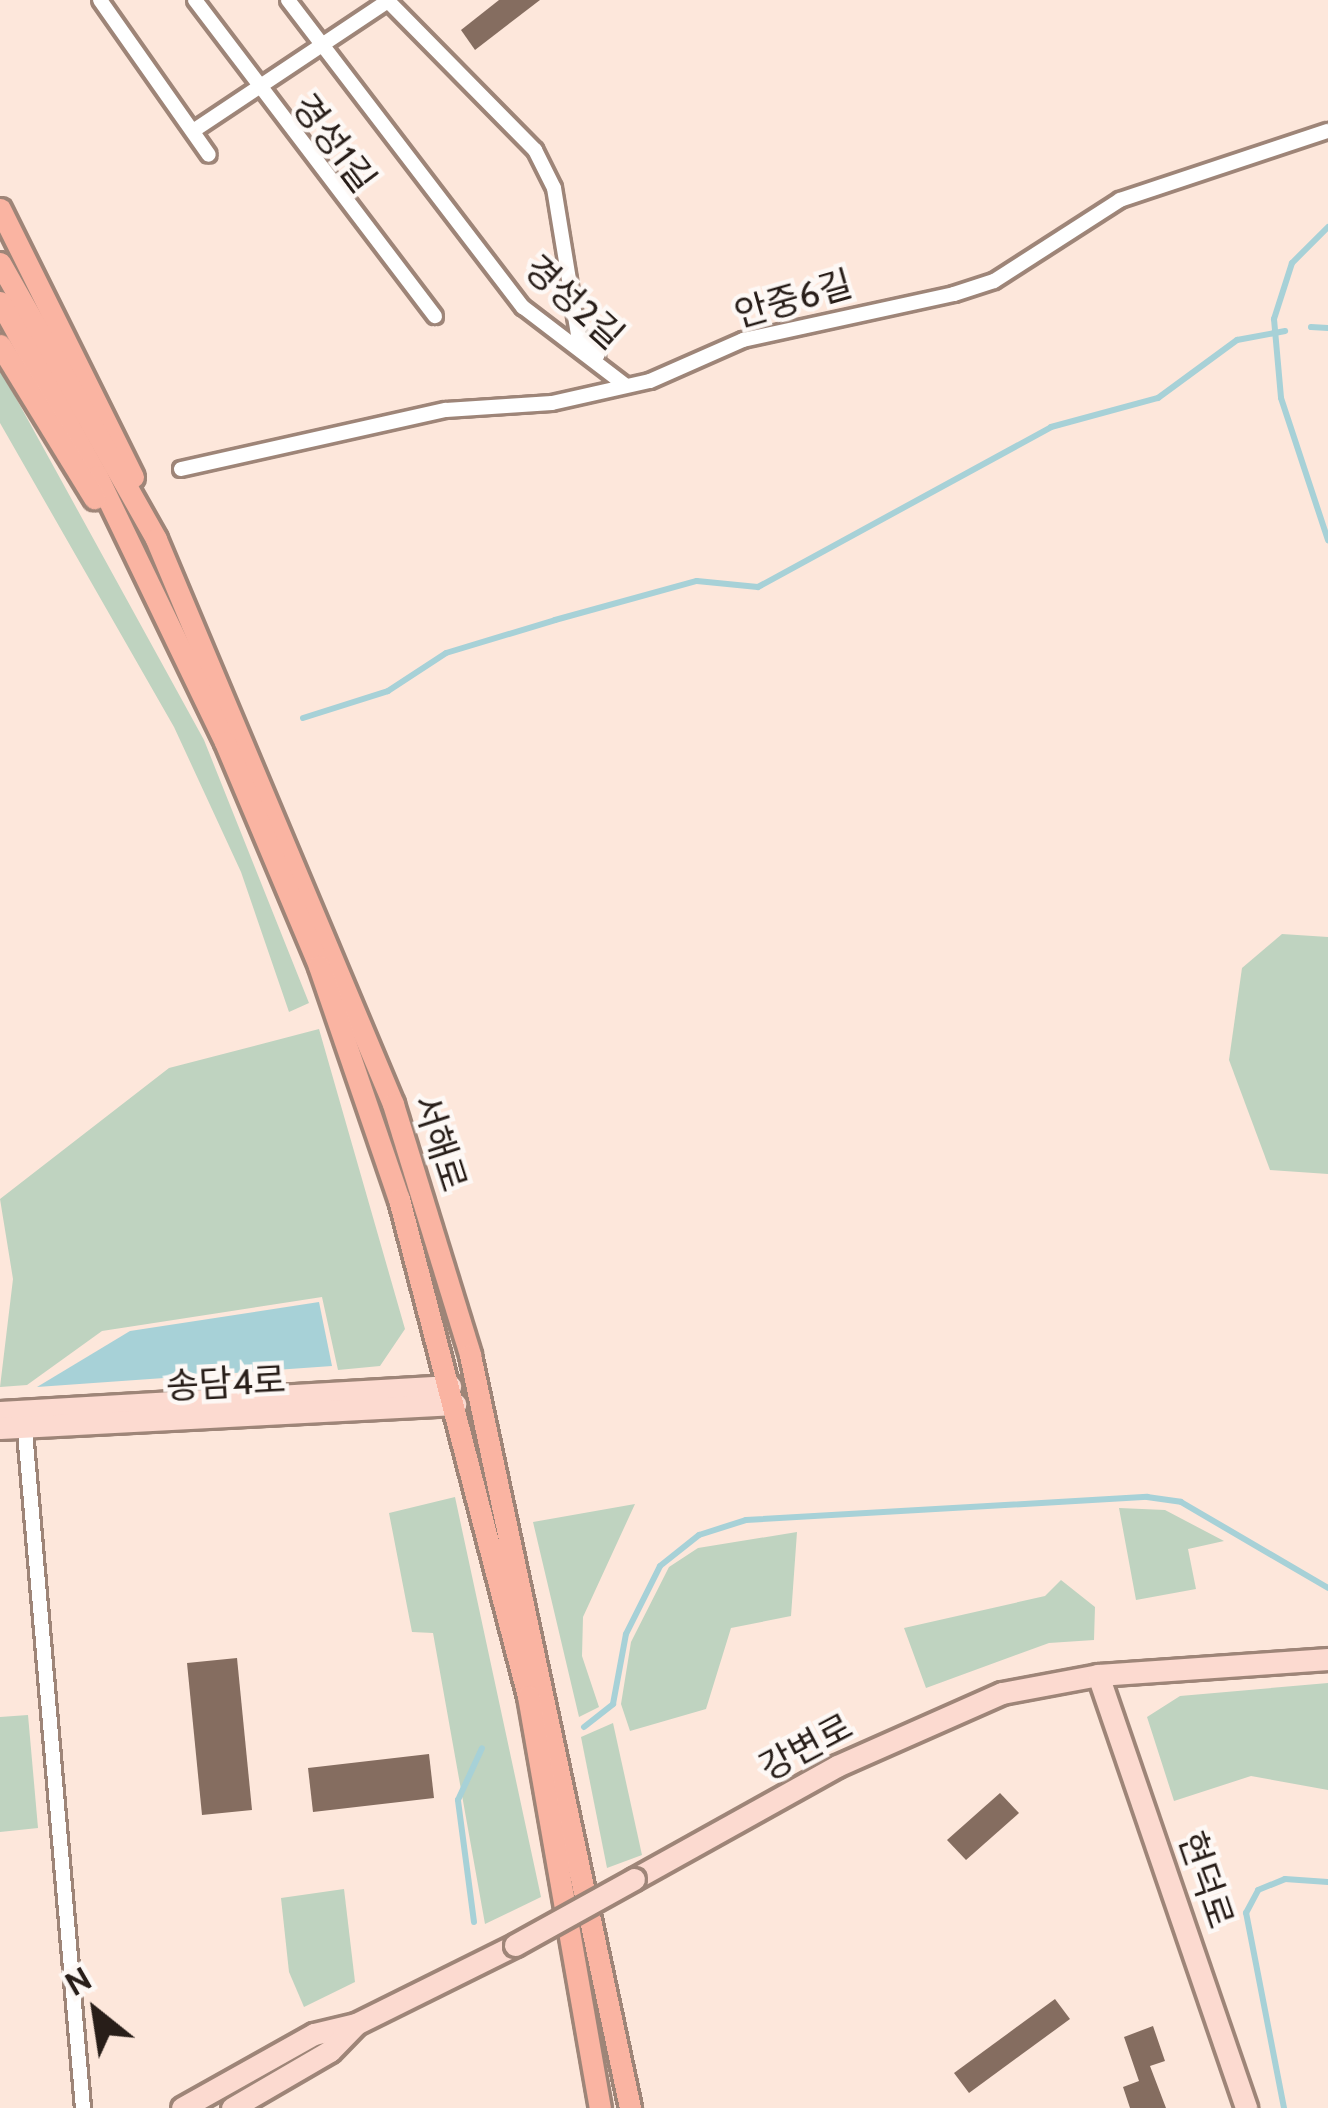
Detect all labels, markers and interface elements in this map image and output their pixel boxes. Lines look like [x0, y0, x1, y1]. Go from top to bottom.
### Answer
street label: 경성1길 [283, 86, 385, 200]
street label: 경성2길 [516, 246, 632, 358]
street label: 안중6길 [729, 262, 857, 336]
street label: 서해로 [404, 1089, 476, 1197]
street label: 송담4로 [165, 1358, 287, 1408]
street label: 강변로 [752, 1705, 860, 1789]
street label: 현덕로 [1169, 1826, 1243, 1934]
north arrow [36, 1952, 156, 2072]
text: N [58, 1958, 98, 2004]

